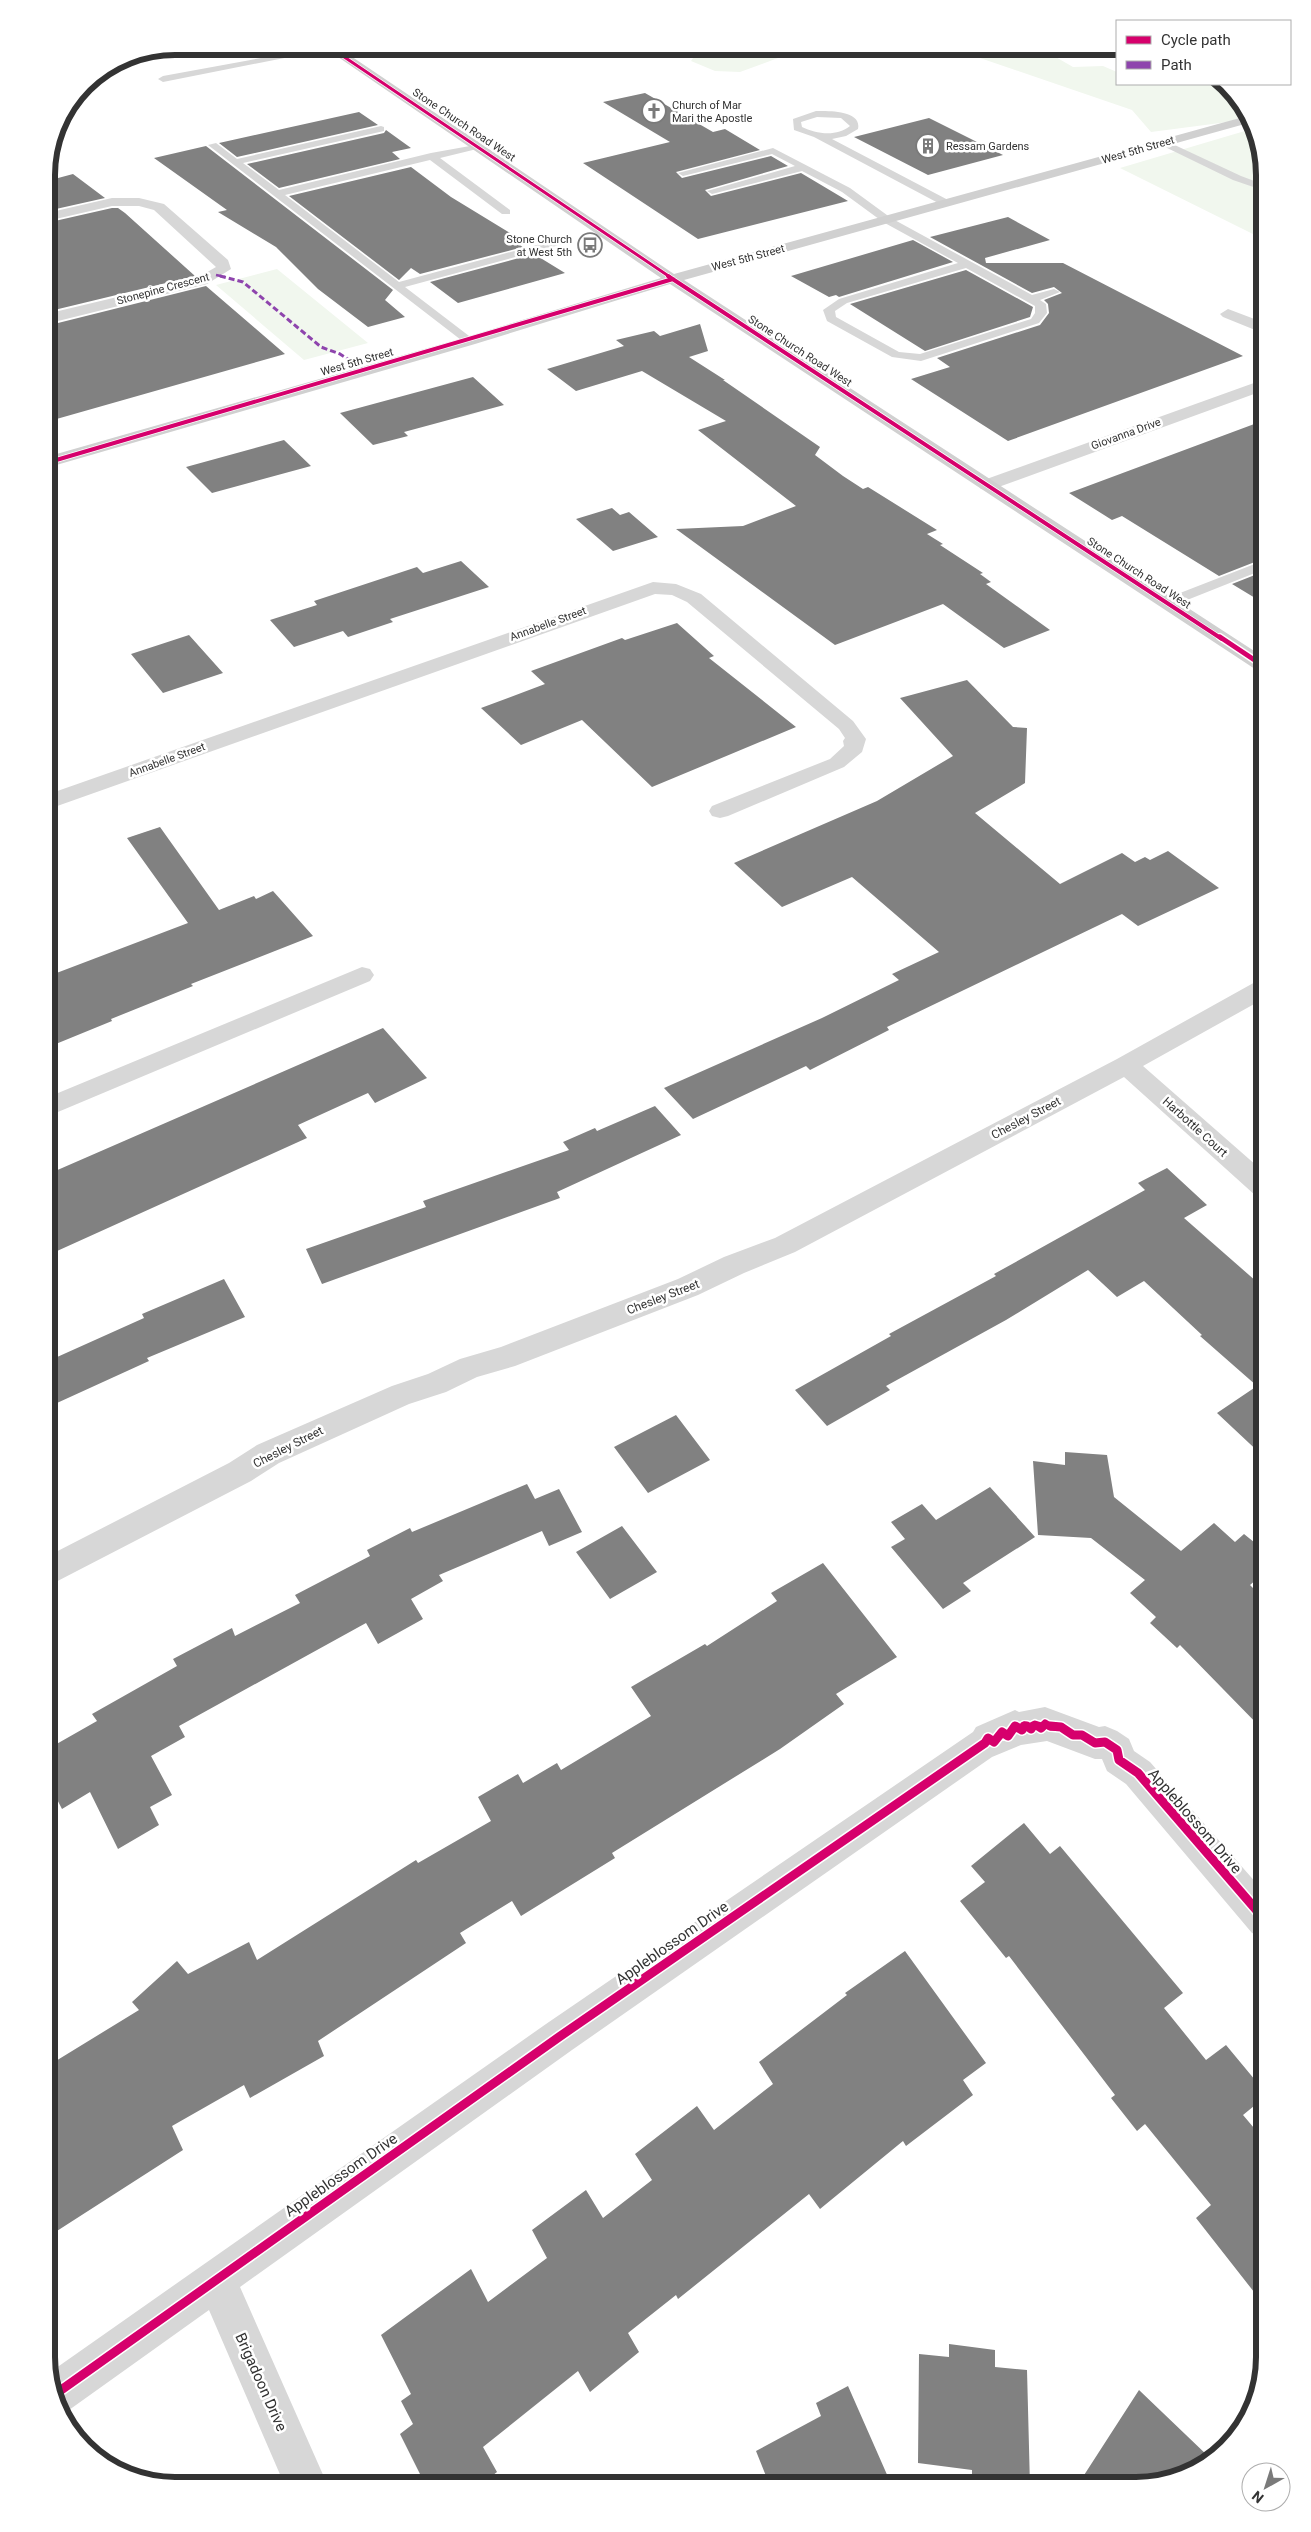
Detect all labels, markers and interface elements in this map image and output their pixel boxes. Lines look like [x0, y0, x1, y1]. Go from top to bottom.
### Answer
legend [1116, 20, 1291, 85]
text: Cycle path [1161, 31, 1231, 49]
text: Path [1161, 56, 1192, 74]
street label: Stone Church Road West [410, 86, 518, 164]
church icon: Church of Mar Mari the Apostle [641, 98, 667, 124]
place label: Church of Mar Mari the Apostle [672, 99, 753, 125]
building icon: Ressam Gardens [915, 133, 941, 159]
street label: West 5th Street [1100, 133, 1176, 167]
place label: Ressam Gardens [946, 140, 1030, 153]
bus stop icon: Stone Church at West 5th [577, 232, 603, 258]
place label: Stone Church at West 5th [506, 233, 572, 259]
street label: West 5th Street [710, 242, 786, 274]
street label: Stonepine Crescent [115, 270, 211, 308]
street label: Stone Church Road West [746, 313, 855, 390]
street label: West 5th Street [319, 345, 395, 379]
street label: Giovanna Drive [1089, 415, 1163, 453]
street label: Stone Church Road West [1085, 535, 1194, 612]
street label: Annabelle Street [508, 604, 588, 644]
street label: Annabelle Street [127, 740, 207, 780]
street label: Chesley Street [989, 1094, 1063, 1142]
street label: Harbottle Court [1160, 1094, 1230, 1160]
street label: Chesley Street [625, 1277, 701, 1317]
street label: Chesley Street [251, 1423, 325, 1471]
street label: Appleblossom Drive [1144, 1765, 1246, 1877]
street label: Appleblossom Drive [612, 1897, 732, 1989]
street label: Appleblossom Drive [281, 2129, 401, 2221]
street label: Brigadoon Drive [231, 2330, 291, 2434]
north arrow [1241, 2462, 1291, 2512]
text: N [1249, 2488, 1267, 2506]

